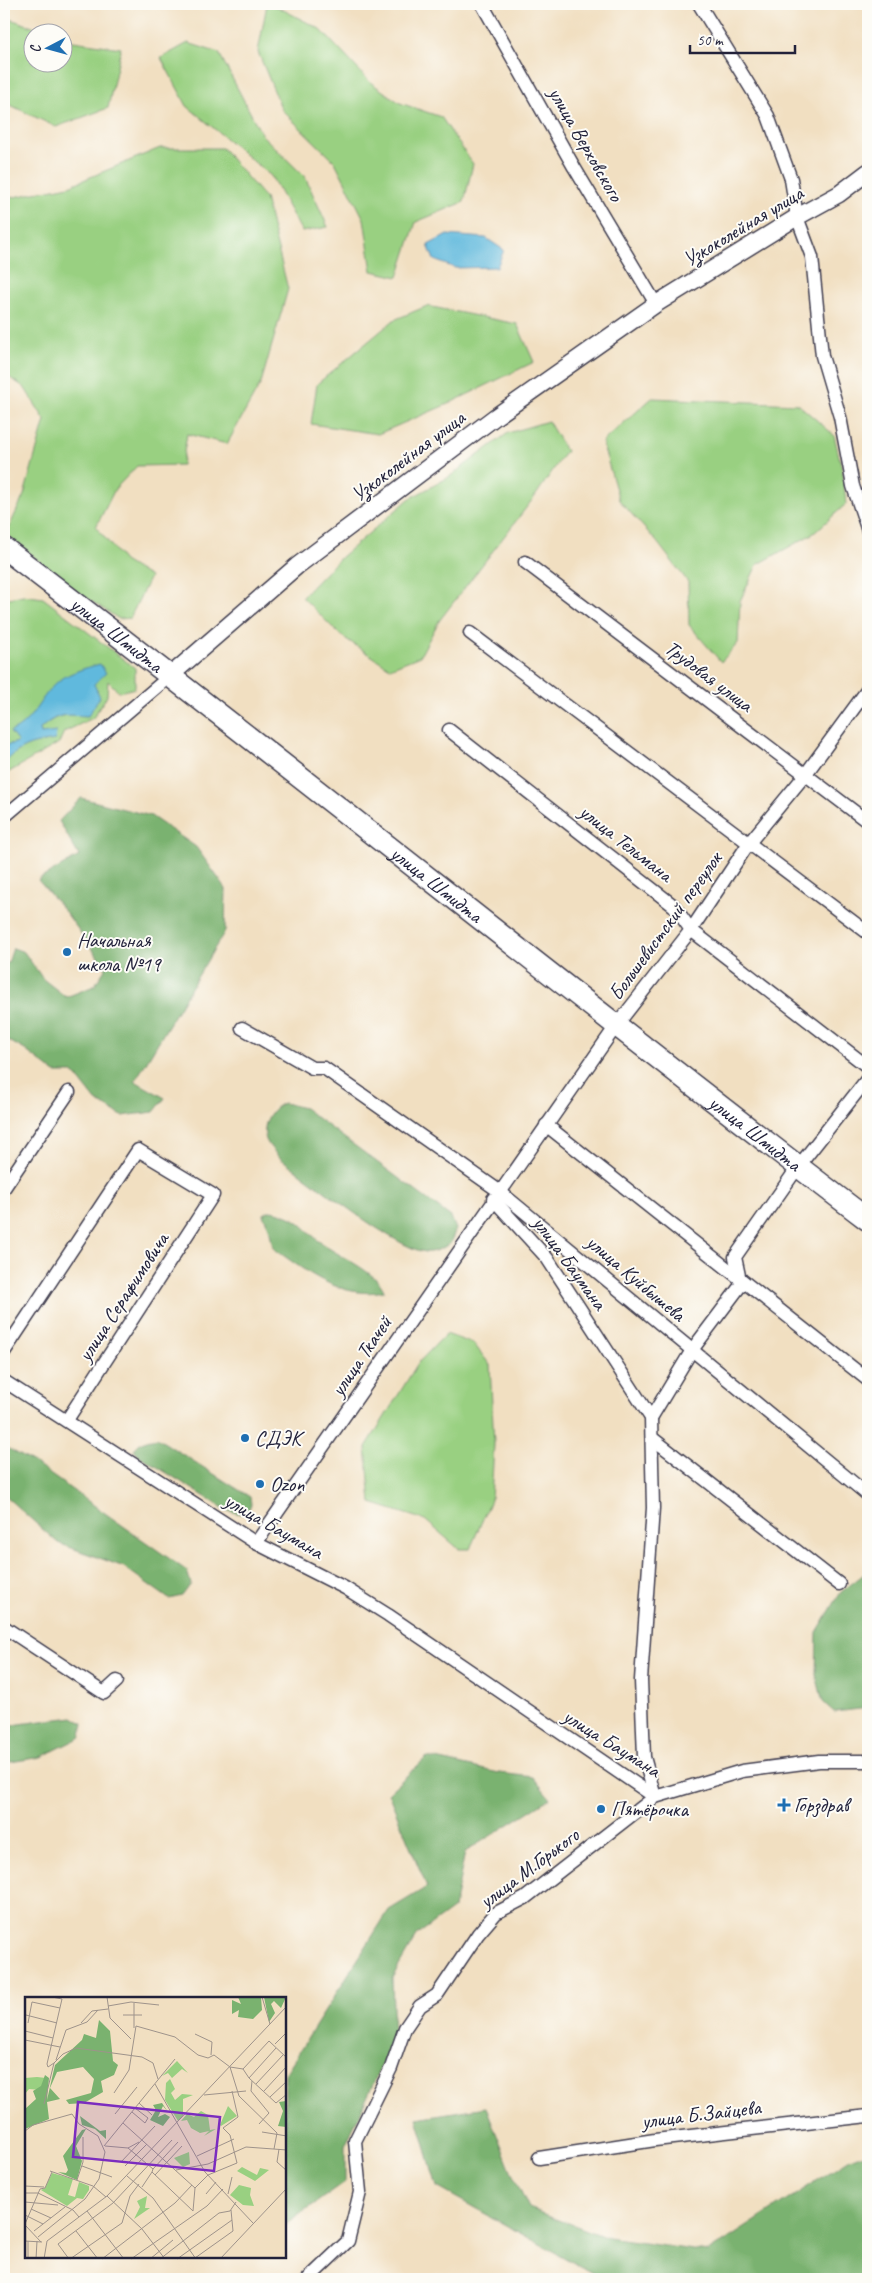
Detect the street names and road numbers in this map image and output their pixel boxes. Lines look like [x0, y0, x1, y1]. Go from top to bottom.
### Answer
street label: улица Верховского [542, 80, 630, 207]
street label: Узкоколейная улица [678, 179, 810, 273]
street label: Узкоколейная улица [346, 404, 472, 508]
street label: улица Шмидта [64, 589, 169, 679]
street label: Трудовая улица [660, 634, 760, 719]
street label: улица Тельмана [573, 797, 680, 889]
street label: улица Шмидта [384, 839, 489, 930]
street label: Большевистский переулок [602, 845, 729, 1005]
street label: улица Шмидта [702, 1088, 808, 1178]
street label: улица Баумана [526, 1209, 614, 1317]
street label: улица Серафимовича [71, 1226, 176, 1368]
street label: улица Куйбышева [580, 1228, 692, 1328]
street label: улица Ткачей [324, 1310, 398, 1403]
street label: улица Баумана [218, 1486, 330, 1566]
street label: улица Баумана [557, 1702, 667, 1784]
street label: улица М.Горького [472, 1821, 585, 1915]
street label: улица Б.Зайцева [638, 2094, 764, 2134]

